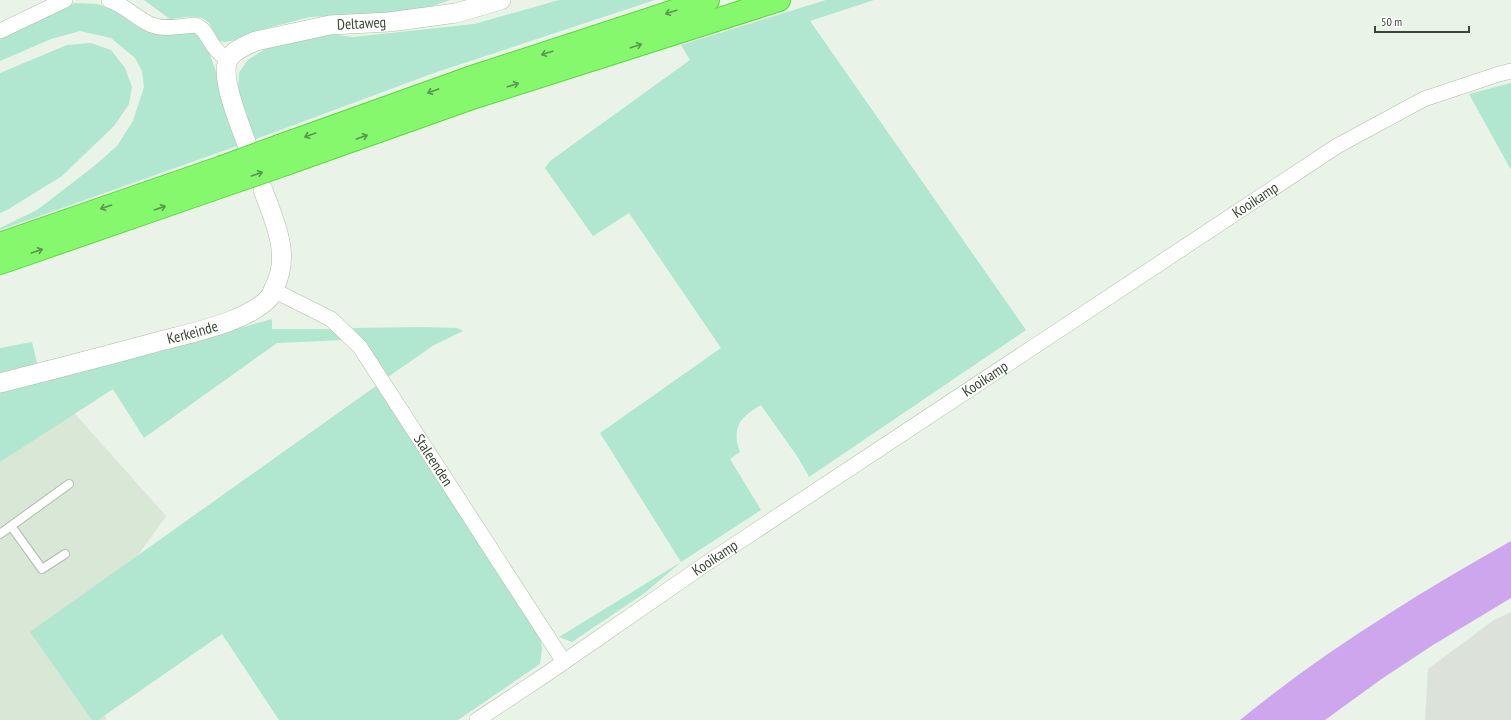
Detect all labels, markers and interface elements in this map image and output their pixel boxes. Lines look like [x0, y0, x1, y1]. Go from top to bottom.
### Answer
scale bar [1375, 8, 1469, 34]
one-way arrow [664, 9, 677, 16]
street label: Deltaweg [337, 12, 386, 34]
text: 50 m [1381, 14, 1402, 29]
one-way arrow [630, 42, 643, 49]
one-way arrow [541, 50, 554, 57]
one-way arrow [506, 81, 519, 88]
one-way arrow [427, 88, 439, 96]
one-way arrow [304, 131, 316, 139]
one-way arrow [356, 133, 369, 140]
one-way arrow [250, 170, 263, 177]
street label: Kooikamp [1228, 178, 1282, 222]
one-way arrow [99, 204, 112, 211]
one-way arrow [153, 204, 166, 211]
one-way arrow [30, 246, 42, 254]
street label: Kerkeinde [165, 316, 220, 348]
street label: Kooikamp [958, 356, 1011, 401]
street label: Staleenden [410, 430, 458, 490]
street label: Kooikamp [688, 535, 741, 580]

